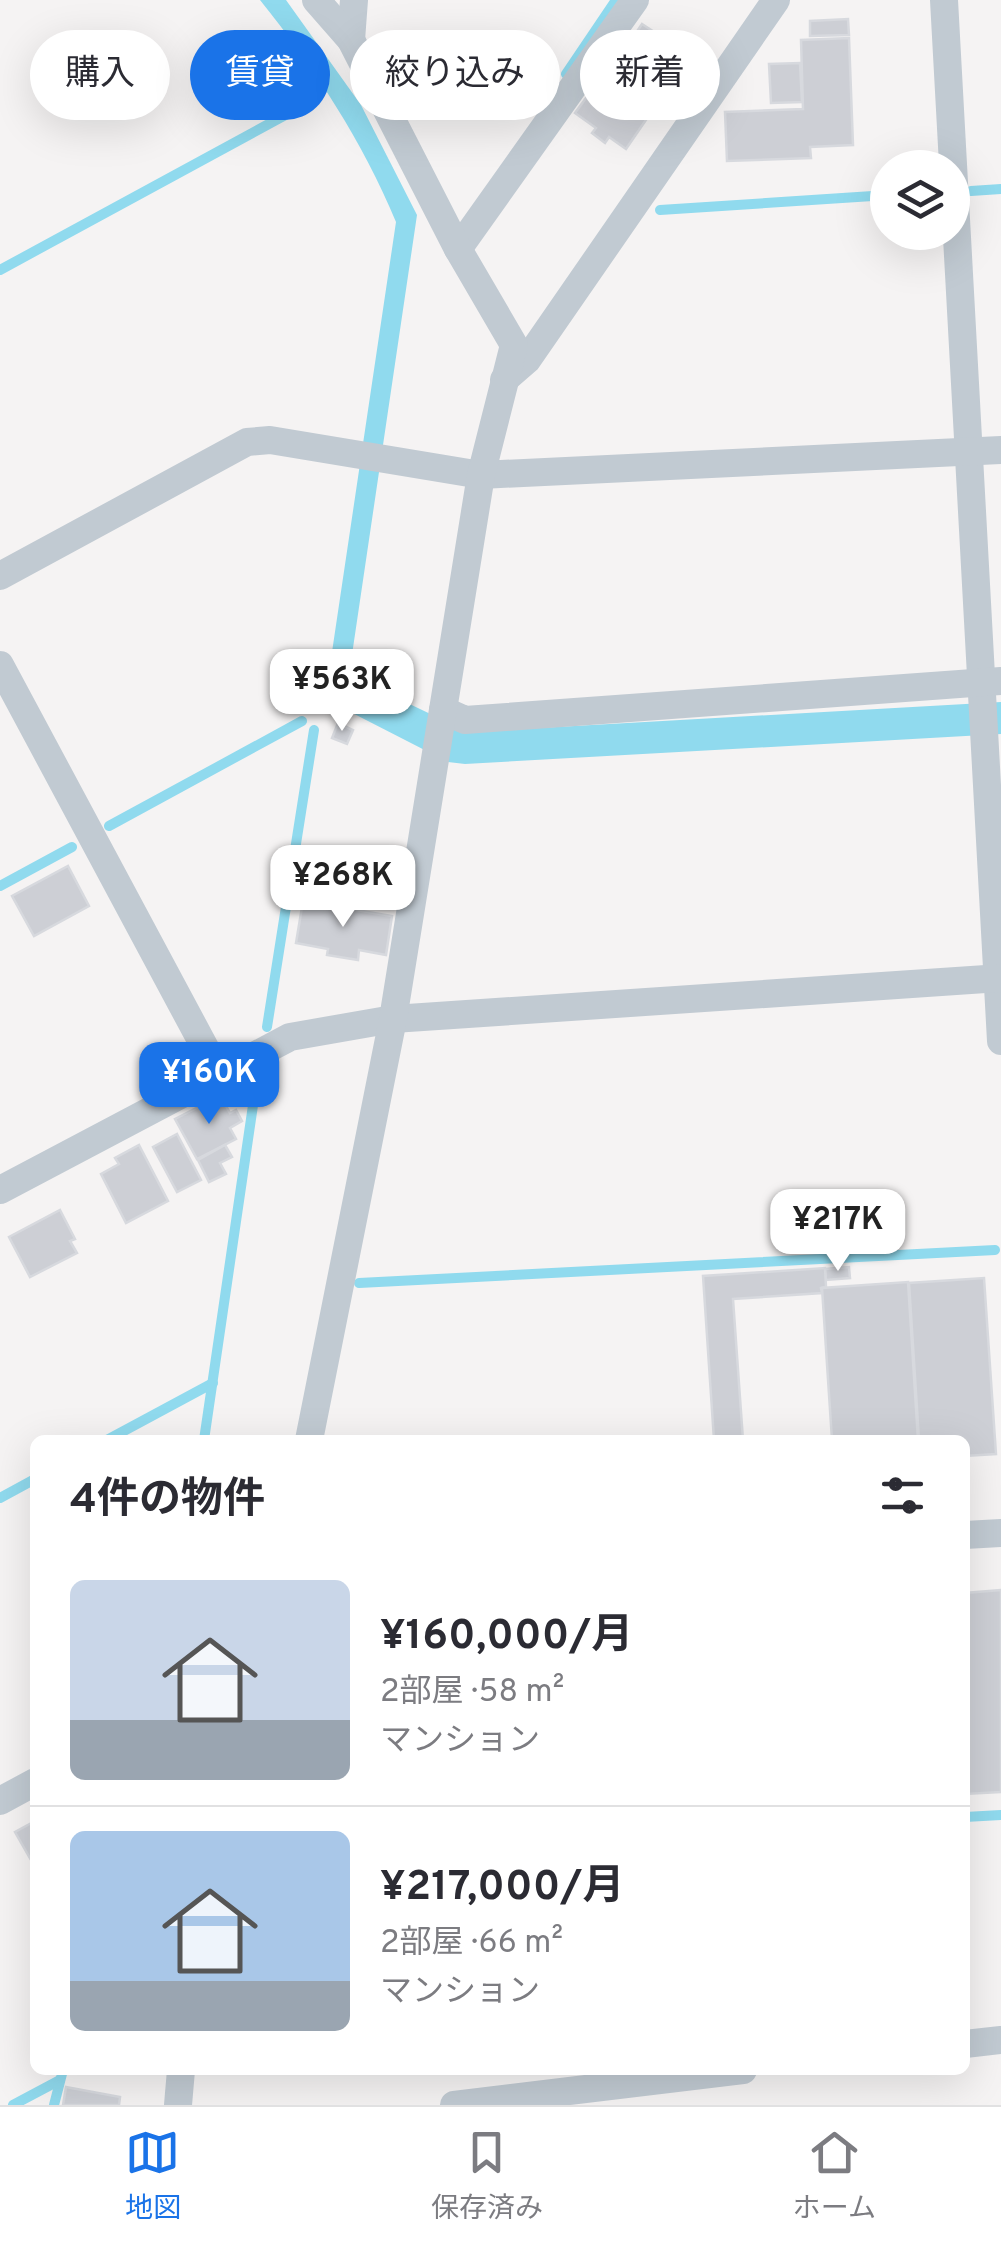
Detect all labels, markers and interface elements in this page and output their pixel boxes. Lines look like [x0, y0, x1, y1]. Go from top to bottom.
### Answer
chip: 購入 [30, 30, 170, 120]
chip: 賃貸 [190, 30, 330, 120]
chip: 絞り込み [350, 30, 560, 120]
chip: 新着 [580, 30, 720, 120]
map controls [870, 150, 970, 250]
button: layers [870, 150, 970, 250]
pin: ¥563K [272, 649, 412, 734]
text: ¥563K [292, 661, 392, 701]
pin: ¥268K [273, 845, 413, 930]
text: ¥268K [292, 857, 394, 897]
pin: ¥160K [139, 1042, 279, 1127]
text: ¥160K [161, 1054, 257, 1094]
pin: ¥217K [768, 1189, 908, 1274]
text: ¥217K [792, 1201, 884, 1241]
icon: filters [875, 1468, 930, 1523]
text: 4件の物件 [70, 1475, 265, 1528]
text: ¥160,000/月 [380, 1611, 633, 1664]
icon: home [150, 1620, 270, 1740]
text: 2部屋 · 58 m² [380, 1673, 564, 1713]
text: マンション [380, 1722, 540, 1762]
text: ¥217,000/月 [380, 1862, 624, 1915]
icon: home [150, 1871, 270, 1991]
text: 2部屋 · 66 m² [380, 1924, 563, 1964]
text: マンション [380, 1973, 540, 2013]
tab: 地図 [125, 2125, 181, 2228]
tab: 保存済み [431, 2125, 543, 2228]
tab: ホーム [793, 2125, 876, 2228]

